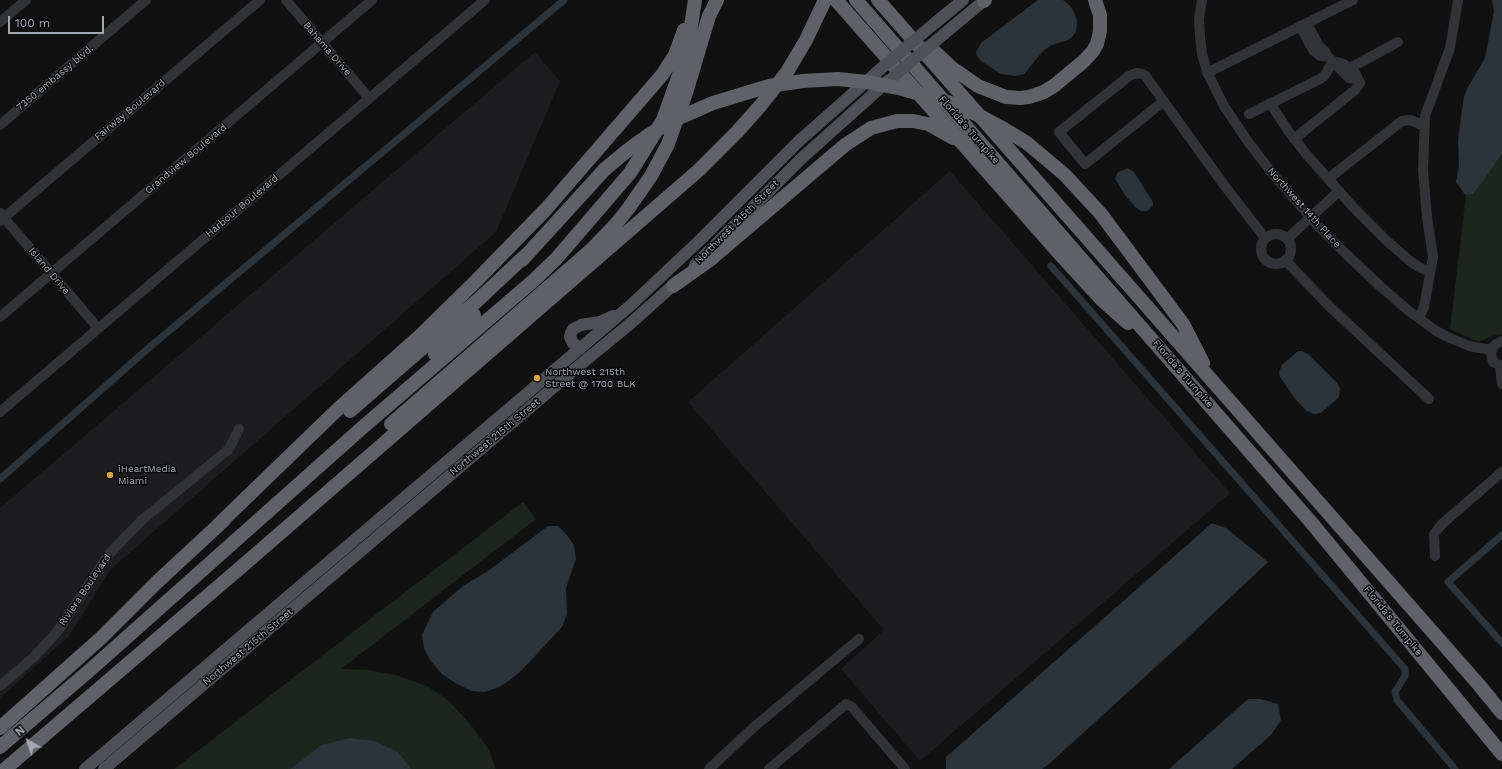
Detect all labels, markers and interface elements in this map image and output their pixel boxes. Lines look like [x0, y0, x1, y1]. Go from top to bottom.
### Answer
scale bar [10, 8, 106, 34]
text: 100 m [15, 16, 50, 30]
street label: Bahama Drive [300, 20, 354, 78]
street label: 7350 embassy blvd. [14, 42, 96, 114]
street label: Fairway Boulevard [92, 77, 168, 143]
street label: Florida's Turnpike [936, 94, 1002, 166]
street label: Grandview Boulevard [143, 121, 229, 197]
street label: Northwest 14th Place [1265, 165, 1343, 251]
street label: Harbour Boulevard [203, 172, 281, 240]
street label: Northwest 215th Street [693, 178, 781, 266]
street label: Island Drive [26, 245, 72, 297]
street label: Florida's Turnpike [1150, 338, 1216, 410]
place label: Northwest 215th Street @ 1700 BLK [545, 366, 636, 390]
marker: Northwest 215th Street @ 1700 BLK [532, 373, 542, 383]
street label: Northwest 215th Street [448, 396, 542, 478]
place label: iHeartMedia Miami [118, 463, 176, 486]
marker: iHeartMedia Miami [105, 470, 115, 480]
street label: Riviera Boulevard [56, 552, 114, 628]
street label: Florida's Turnpike [1361, 584, 1425, 658]
street label: Northwest 215th Street [201, 606, 295, 688]
north arrow [8, 721, 48, 761]
text: N [13, 724, 27, 739]

